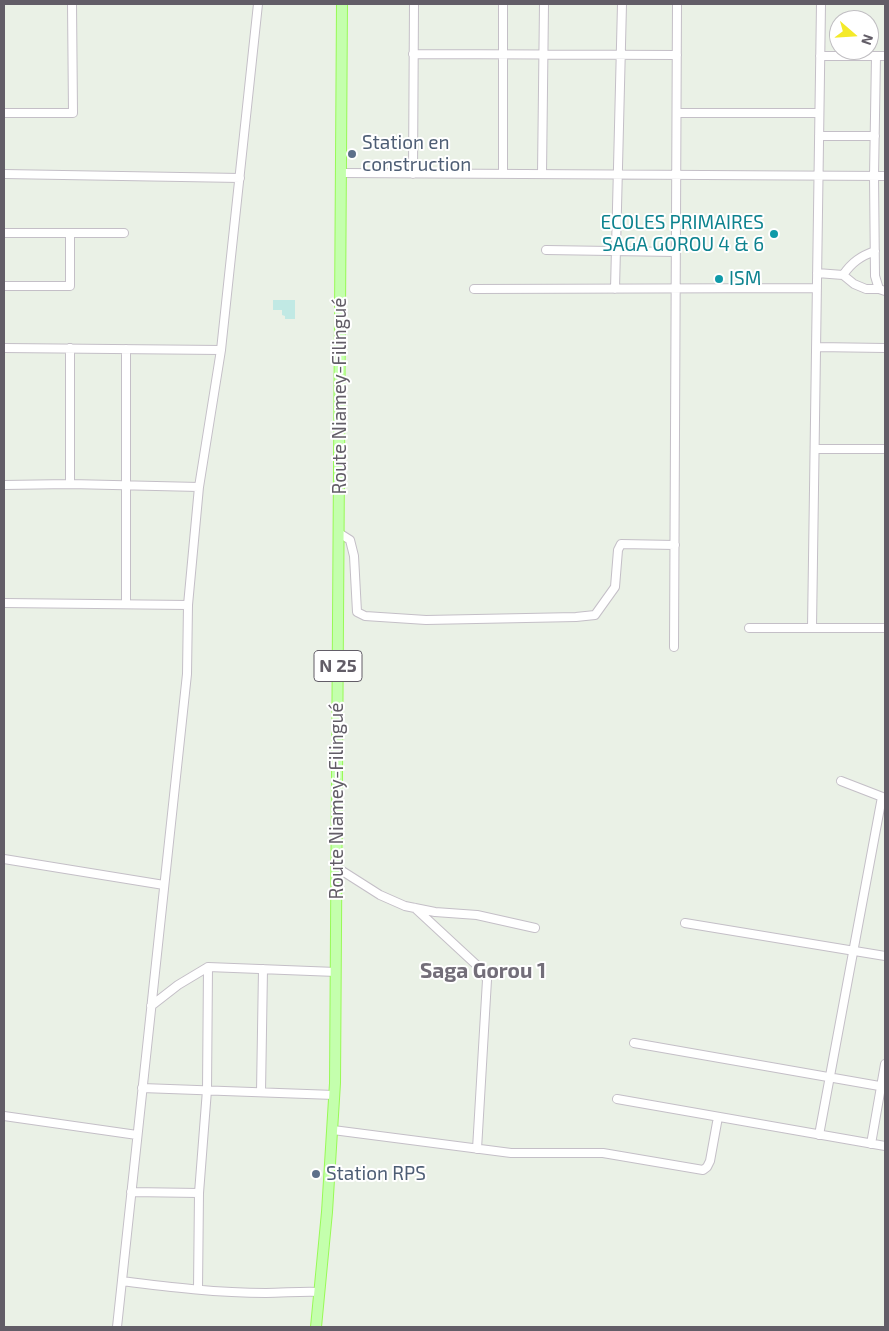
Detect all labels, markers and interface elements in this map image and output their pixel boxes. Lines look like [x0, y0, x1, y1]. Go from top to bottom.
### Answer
north arrow [829, 10, 879, 60]
text: N [858, 32, 877, 47]
place label: Station en construction [362, 132, 471, 176]
marker: Station en construction [346, 148, 358, 160]
place label: ECOLES PRIMAIRES SAGA GOROU 4 & 6 [600, 212, 764, 256]
marker: ECOLES PRIMAIRES SAGA GOROU 4 & 6 [768, 228, 780, 240]
place label: ISM [729, 268, 761, 290]
marker: ISM [713, 273, 725, 285]
street label: Route Niamey-Filingué [329, 298, 351, 494]
road number: N 25 [314, 650, 362, 681]
street label: Route Niamey-Filingué [326, 703, 348, 899]
district label: Saga Gorou 1 [420, 958, 546, 984]
place label: Station RPS [326, 1163, 426, 1185]
marker: Station RPS [310, 1168, 322, 1180]

